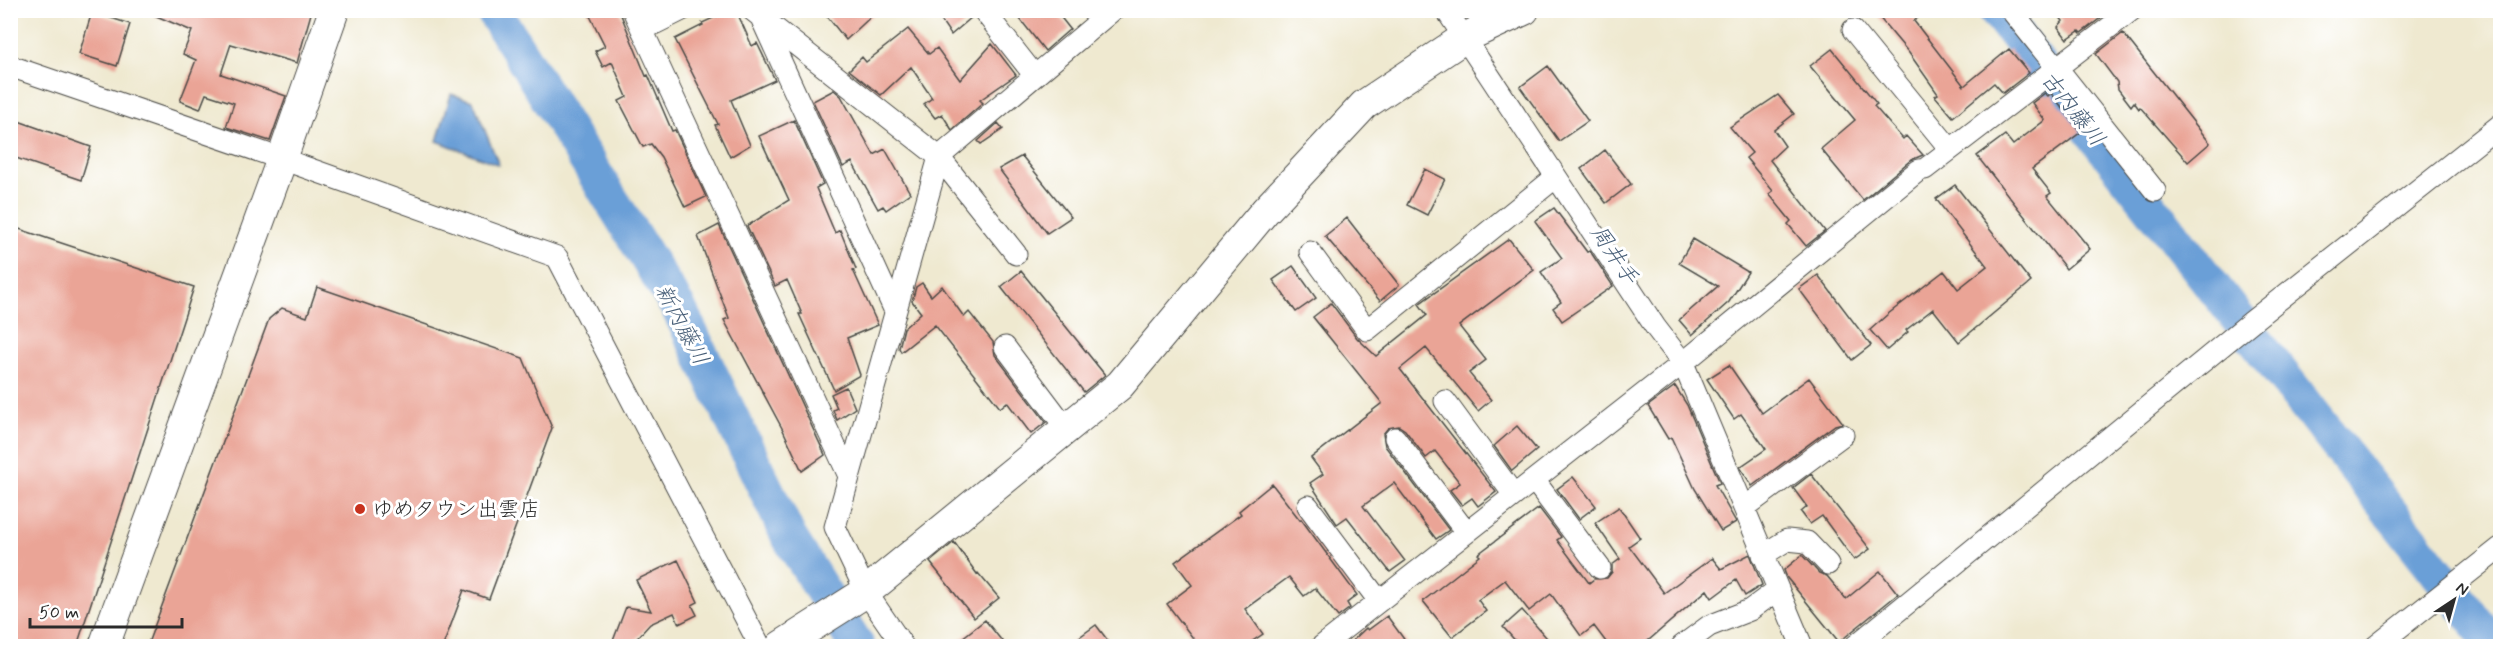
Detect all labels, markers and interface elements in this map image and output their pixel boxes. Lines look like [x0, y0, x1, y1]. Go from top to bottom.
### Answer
water label: 古内藤川 [2034, 66, 2111, 153]
water label: 周井手 [1583, 220, 1644, 291]
water label: 新内藤川 [648, 280, 714, 370]
place label: ゆめタウン出雲店 [372, 496, 540, 524]
marker: ゆめタウン出雲店 [353, 502, 367, 516]
north arrow [2424, 570, 2484, 630]
text: N [2451, 577, 2472, 601]
scale bar [30, 591, 182, 629]
text: 50 m [39, 601, 79, 625]

